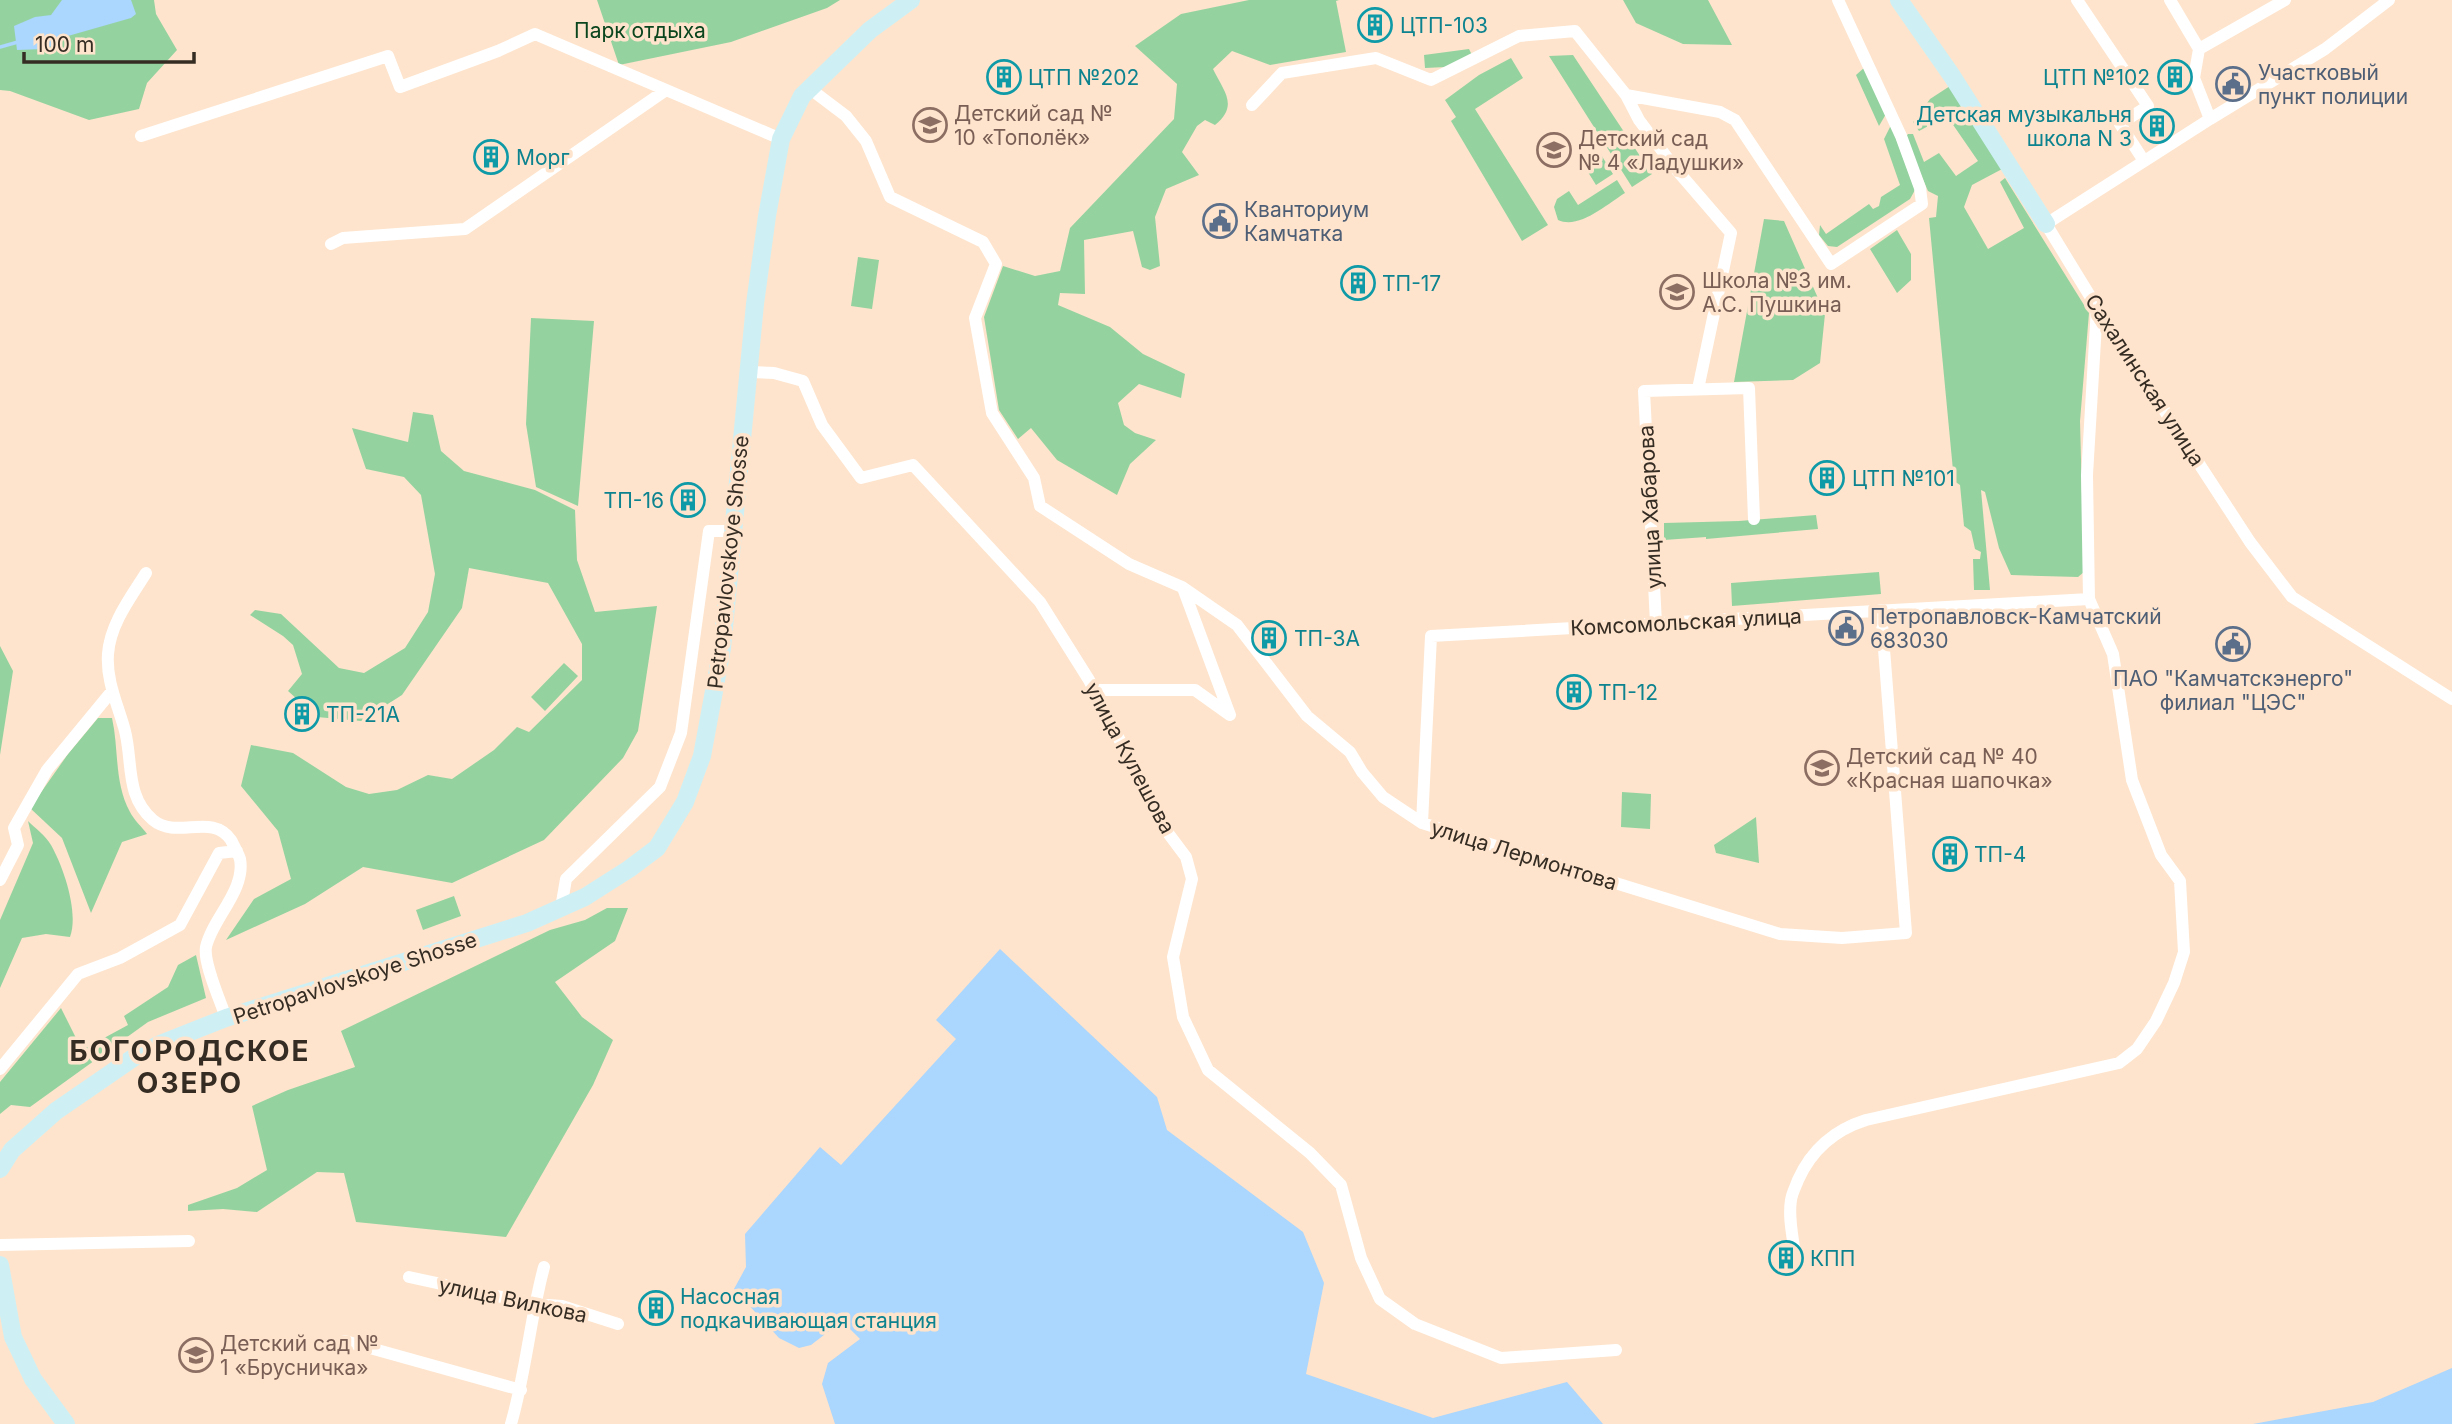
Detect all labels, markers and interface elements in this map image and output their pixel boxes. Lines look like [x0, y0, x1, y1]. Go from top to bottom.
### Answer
building icon: ЦТП-103 [1356, 6, 1394, 44]
place label: ЦТП-103 [1400, 13, 1488, 38]
park label: Парк отдыха [574, 18, 706, 43]
scale bar [24, 21, 194, 65]
text: 100 m [35, 32, 94, 57]
building icon: ЦТП №202 [985, 58, 1023, 96]
building icon: ЦТП №102 [2156, 58, 2194, 96]
place label: Участковый пункт полиции [2258, 60, 2408, 109]
place label: ЦТП №202 [1028, 65, 1139, 90]
place label: ЦТП №102 [2043, 65, 2150, 90]
public building icon: Участковый пункт полиции [2214, 65, 2252, 103]
place label: Детский сад № 10 «Тополёк» [954, 101, 1113, 150]
place label: Детская музыкальня школа N 3 [1916, 102, 2132, 151]
school or university icon: Детский сад № 10 «Тополёк» [911, 106, 949, 144]
building icon: Детская музыкальня школа N 3 [2138, 107, 2176, 145]
place label: Детский сад № 4 «Ладушки» [1578, 126, 1744, 175]
school or university icon: Детский сад № 4 «Ладушки» [1535, 131, 1573, 169]
building icon: Морг [472, 138, 510, 176]
place label: Морг [516, 145, 570, 170]
place label: Кванториум Камчатка [1244, 197, 1369, 246]
public building icon: Кванториум Камчатка [1201, 202, 1239, 240]
building icon: ТП-17 [1339, 264, 1377, 302]
place label: Школа №3 им. А.С. Пушкина [1702, 268, 1852, 317]
place label: ТП-17 [1382, 271, 1441, 296]
school or university icon: Школа №3 им. А.С. Пушкина [1658, 273, 1696, 311]
street label: Сахалинская улица [2080, 289, 2210, 471]
street label: улица Хабарова [1633, 425, 1667, 589]
street label: Petropavlovskoye Shosse [702, 434, 754, 690]
building icon: ЦТП №101 [1808, 459, 1846, 497]
place label: ЦТП №101 [1852, 466, 1955, 491]
building icon: ТП-16 [669, 481, 707, 519]
place label: ТП-16 [604, 488, 664, 513]
street label: Комсомольская улица [1570, 603, 1802, 641]
place label: Петропавловск-Камчатский 683030 [1870, 604, 2162, 653]
public building icon: Петропавловск-Камчатский 683030 [1827, 609, 1865, 647]
building icon: ТП-3А [1250, 619, 1288, 657]
public building icon: ПАО "Камчатскэнерго" филиал "ЦЭС" [2214, 625, 2252, 663]
place label: ТП-3А [1294, 626, 1360, 651]
place label: ПАО "Камчатскэнерго" филиал "ЦЭС" [2113, 666, 2353, 715]
building icon: ТП-12 [1555, 673, 1593, 711]
street label: улица Кулешова [1080, 678, 1180, 838]
place label: ТП-12 [1598, 680, 1658, 705]
building icon: ТП-21А [283, 695, 321, 733]
place label: ТП-21А [326, 702, 400, 727]
place label: Детский сад № 40 «Красная шапочка» [1846, 744, 2053, 793]
school or university icon: Детский сад № 40 «Красная шапочка» [1803, 749, 1841, 787]
street label: улица Лермонтова [1428, 815, 1620, 895]
building icon: ТП-4 [1931, 835, 1969, 873]
place label: ТП-4 [1974, 842, 2026, 867]
street label: Petropavlovskoye Shosse [230, 927, 480, 1029]
district label: БОГОРОДСКОЕ ОЗЕРО [69, 1034, 311, 1100]
building icon: КПП [1767, 1239, 1805, 1277]
place label: КПП [1810, 1246, 1855, 1271]
street label: улица Вилкова [437, 1272, 589, 1328]
place label: Насосная подкачивающая станция [680, 1284, 937, 1333]
building icon: Насосная подкачивающая станция [637, 1289, 675, 1327]
place label: Детский сад № 1 «Брусничка» [220, 1331, 379, 1380]
school or university icon: Детский сад № 1 «Брусничка» [177, 1336, 215, 1374]

